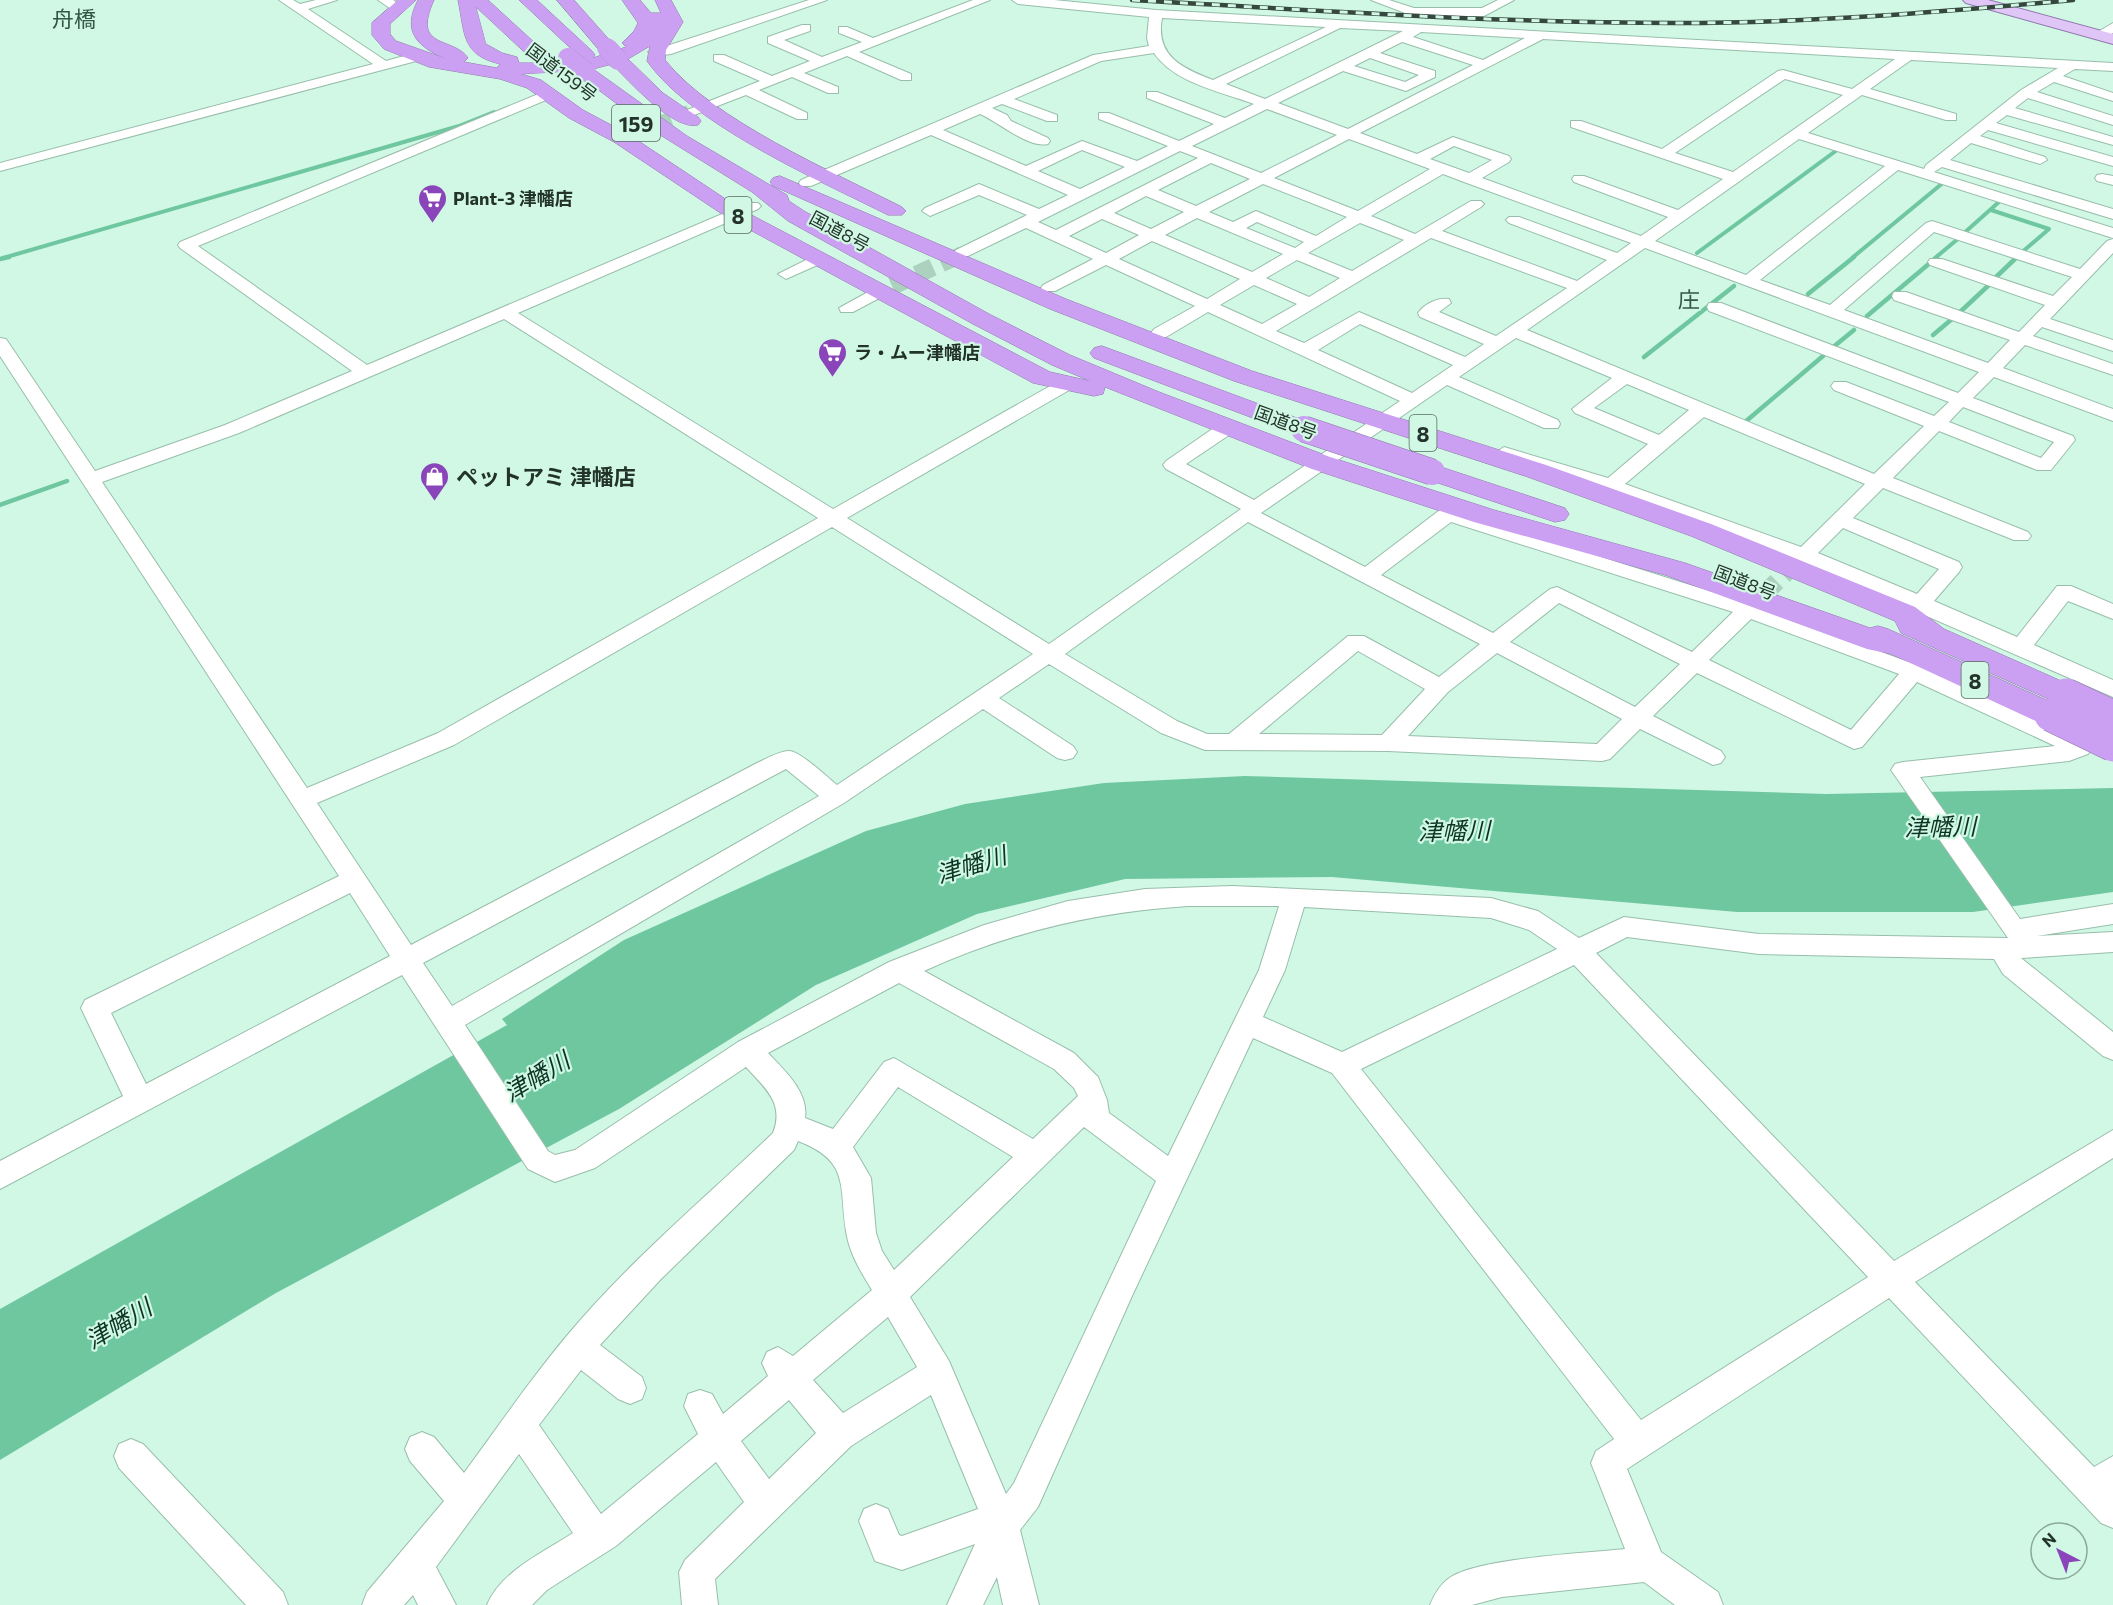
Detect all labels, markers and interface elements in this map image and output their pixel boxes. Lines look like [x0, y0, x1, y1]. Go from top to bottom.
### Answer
district label: 舟橋 [52, 5, 96, 32]
street label: 国道159号 [522, 38, 602, 106]
road number: 159 [612, 105, 660, 141]
supermarket icon: Plant-3 津幡店 [416, 182, 448, 224]
place label: Plant-3 津幡店 [453, 187, 573, 209]
road number: 8 [724, 197, 752, 233]
street label: 国道8号 [806, 206, 874, 256]
district label: 庄 [1678, 286, 1700, 313]
supermarket icon: ラ・ムー津幡店 [817, 336, 849, 378]
place label: ラ・ムー津幡店 [854, 341, 980, 363]
street label: 国道8号 [1252, 401, 1320, 443]
road number: 8 [1410, 415, 1436, 451]
shop icon: ペットアミ 津幡店 [419, 460, 451, 502]
place label: ペットアミ 津幡店 [456, 463, 636, 490]
street label: 国道8号 [1711, 560, 1779, 604]
road number: 8 [1962, 662, 1988, 698]
water label: 津幡川 [1904, 811, 1979, 841]
water label: 津幡川 [1418, 815, 1493, 845]
water label: 津幡川 [932, 839, 1013, 888]
water label: 津幡川 [498, 1043, 577, 1107]
water label: 津幡川 [80, 1290, 159, 1354]
north arrow [2029, 1521, 2089, 1581]
text: N [2038, 1528, 2059, 1551]

